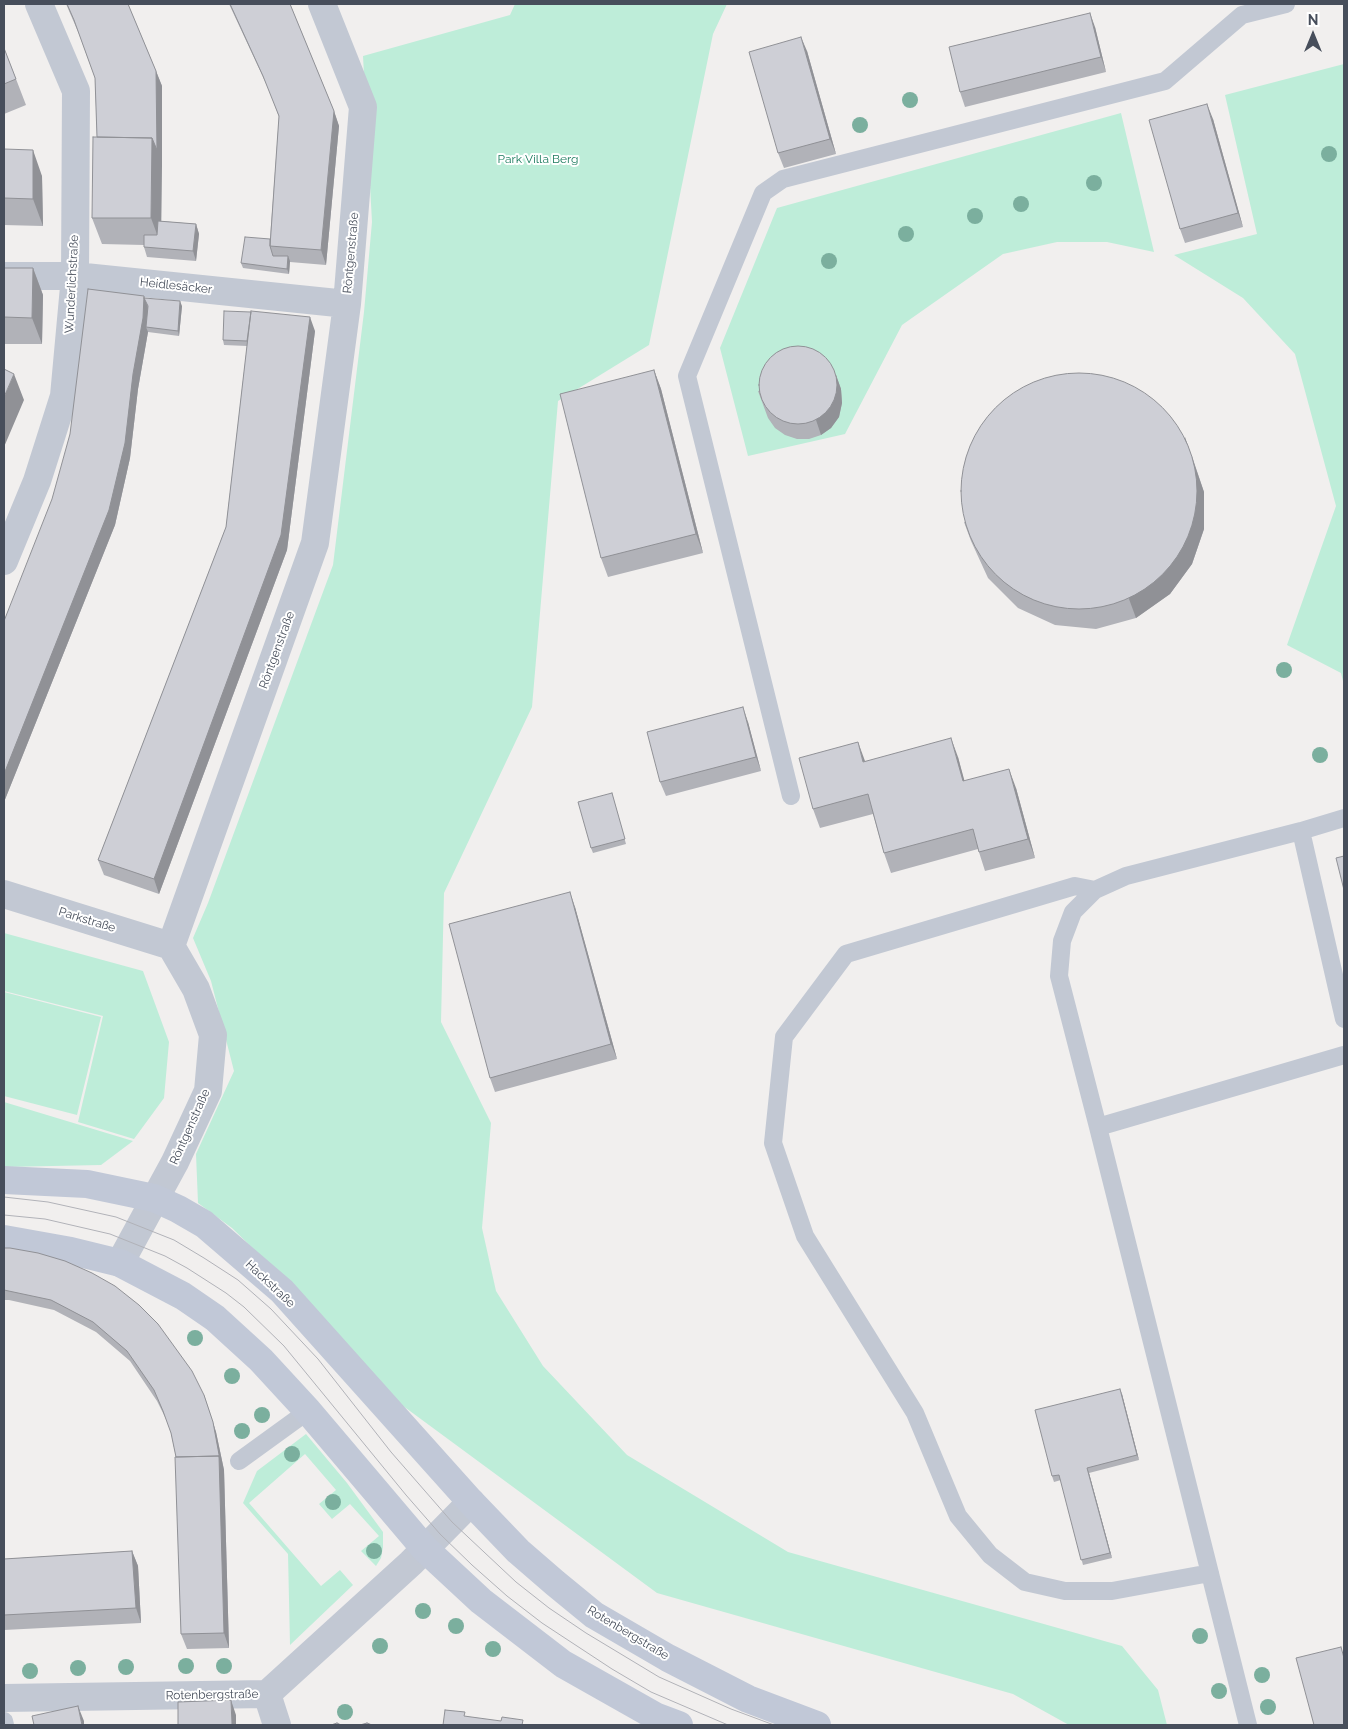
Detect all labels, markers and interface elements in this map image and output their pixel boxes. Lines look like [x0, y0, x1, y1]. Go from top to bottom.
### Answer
north arrow [1288, 10, 1338, 60]
text: N [1308, 12, 1318, 28]
park label: Park Villa Berg [498, 152, 578, 166]
street label: Röntgenstraße [340, 212, 362, 294]
street label: Wunderlichstraße [62, 234, 82, 334]
street label: Heidlesäcker [139, 275, 213, 297]
street label: Röntgenstraße [256, 609, 298, 691]
street label: Parkstraße [57, 905, 117, 935]
street label: Röntgenstraße [167, 1087, 213, 1167]
street label: Hackstraße [242, 1257, 298, 1311]
street label: Rotenbergstraße [585, 1603, 671, 1663]
street label: Rotenbergstraße [166, 1687, 258, 1703]

